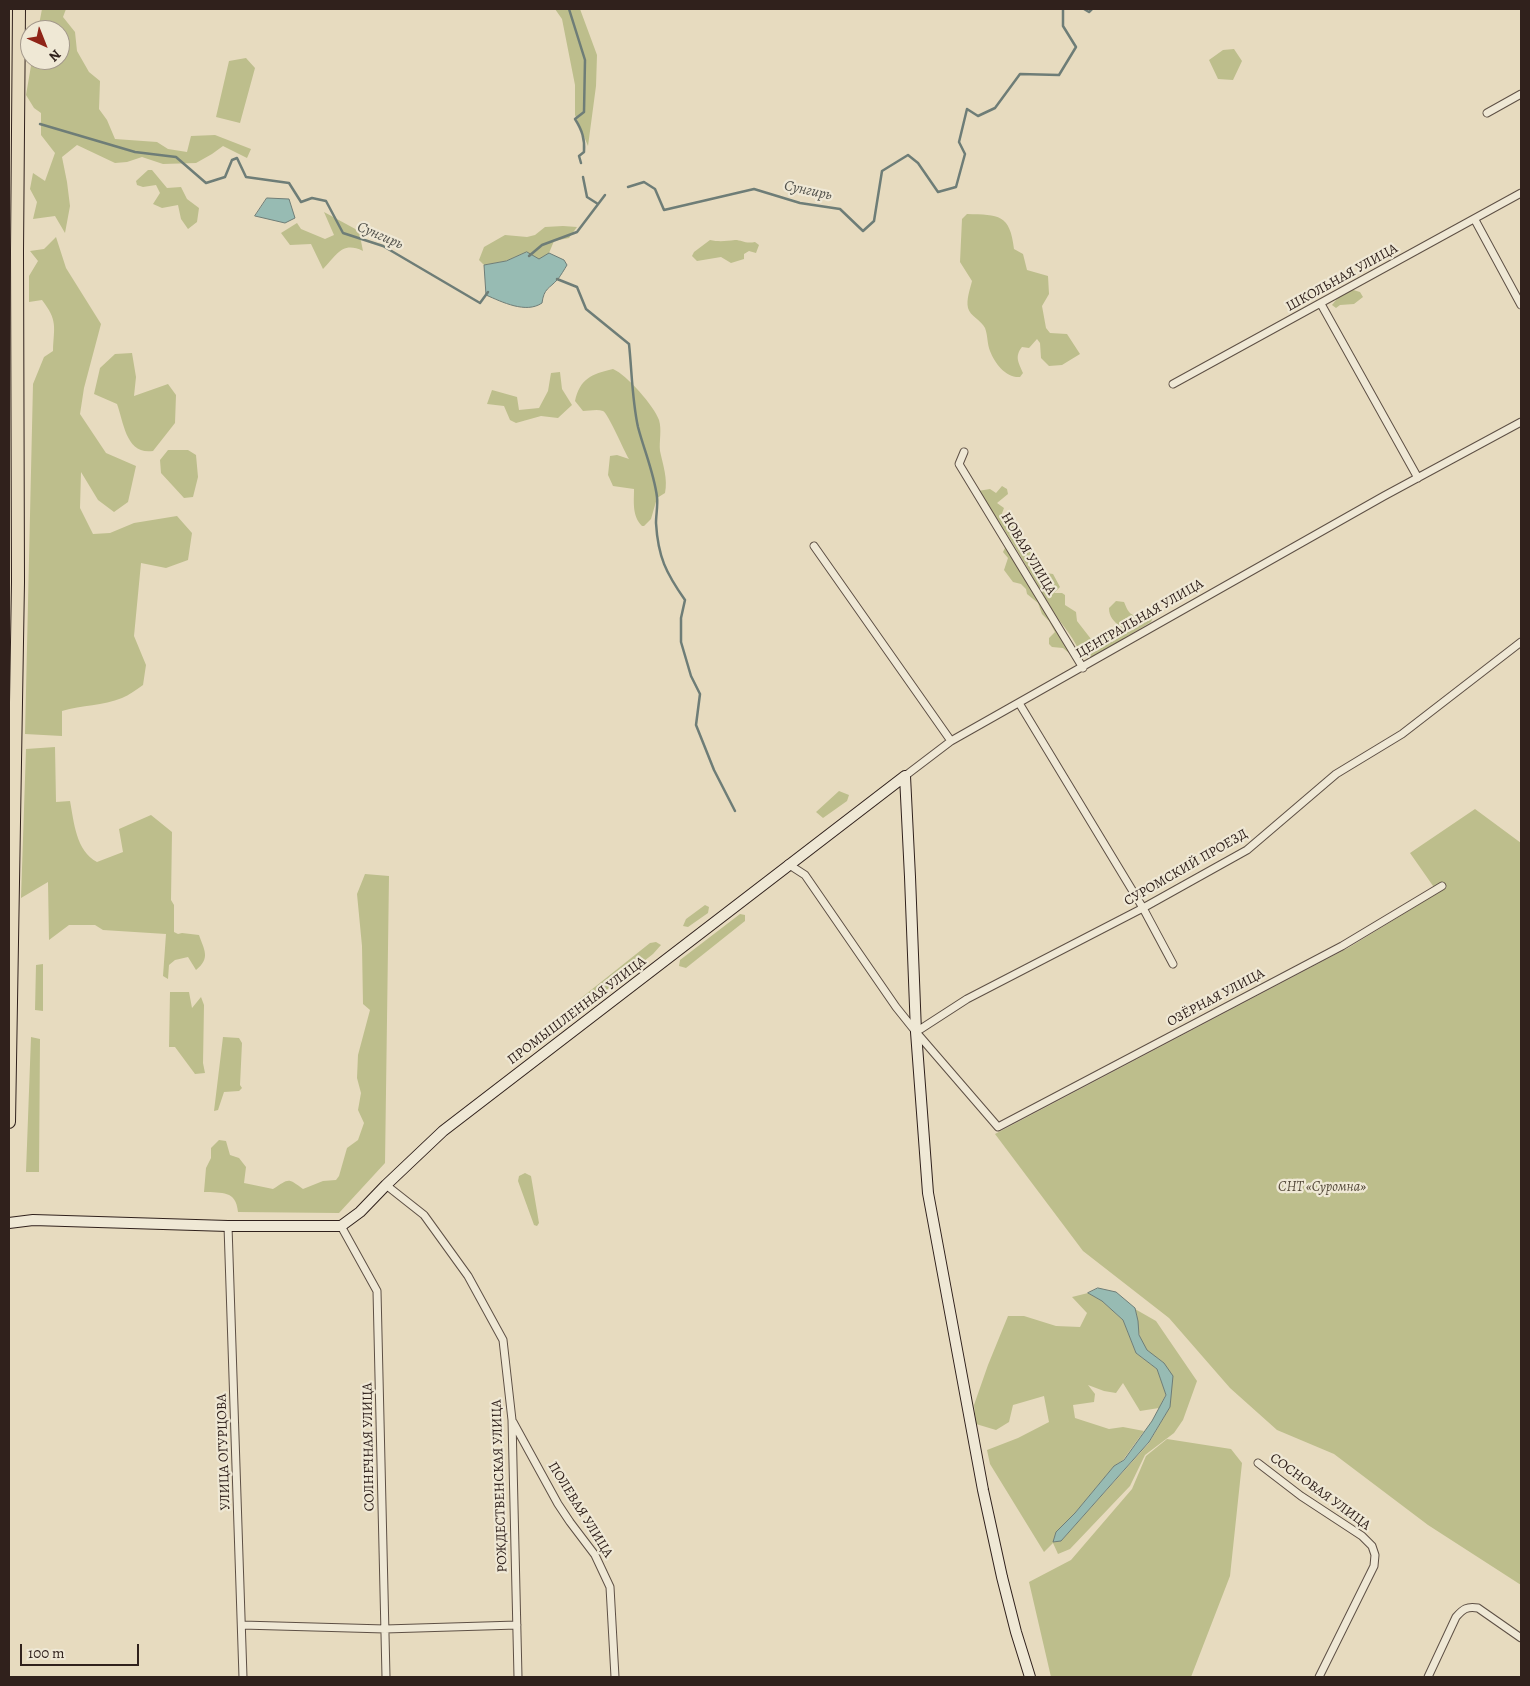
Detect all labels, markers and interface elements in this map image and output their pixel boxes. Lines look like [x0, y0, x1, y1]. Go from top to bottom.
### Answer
north arrow [20, 20, 70, 70]
text: N [45, 45, 65, 66]
water label: Сунгирь [782, 177, 834, 205]
water label: Сунгирь [354, 218, 406, 254]
street label: ШКОЛЬНАЯ УЛИЦА [1283, 240, 1401, 316]
street label: НОВАЯ УЛИЦА [997, 510, 1059, 598]
street label: ЦЕНТРАЛЬНАЯ УЛИЦА [1073, 576, 1207, 662]
street label: СУРОМСКИЙ ПРОЕЗД [1121, 826, 1251, 910]
street label: ПРОМЫШЛЕННАЯ УЛИЦА [504, 953, 650, 1069]
street label: ОЗЁРНАЯ УЛИЦА [1164, 965, 1268, 1031]
park label: СНТ «Суромна» [1278, 1180, 1366, 1196]
street label: СОЛНЕЧНАЯ УЛИЦА [359, 1382, 379, 1512]
street label: УЛИЦА ОГУРЦОВА [214, 1393, 234, 1511]
street label: РОЖДЕСТВЕНСКАЯ УЛИЦА [489, 1399, 511, 1573]
street label: СОСНОВАЯ УЛИЦА [1266, 1450, 1374, 1534]
street label: ПОЛЕВАЯ УЛИЦА [544, 1459, 616, 1561]
scale bar [22, 1634, 141, 1666]
text: 100 m [28, 1643, 65, 1663]

